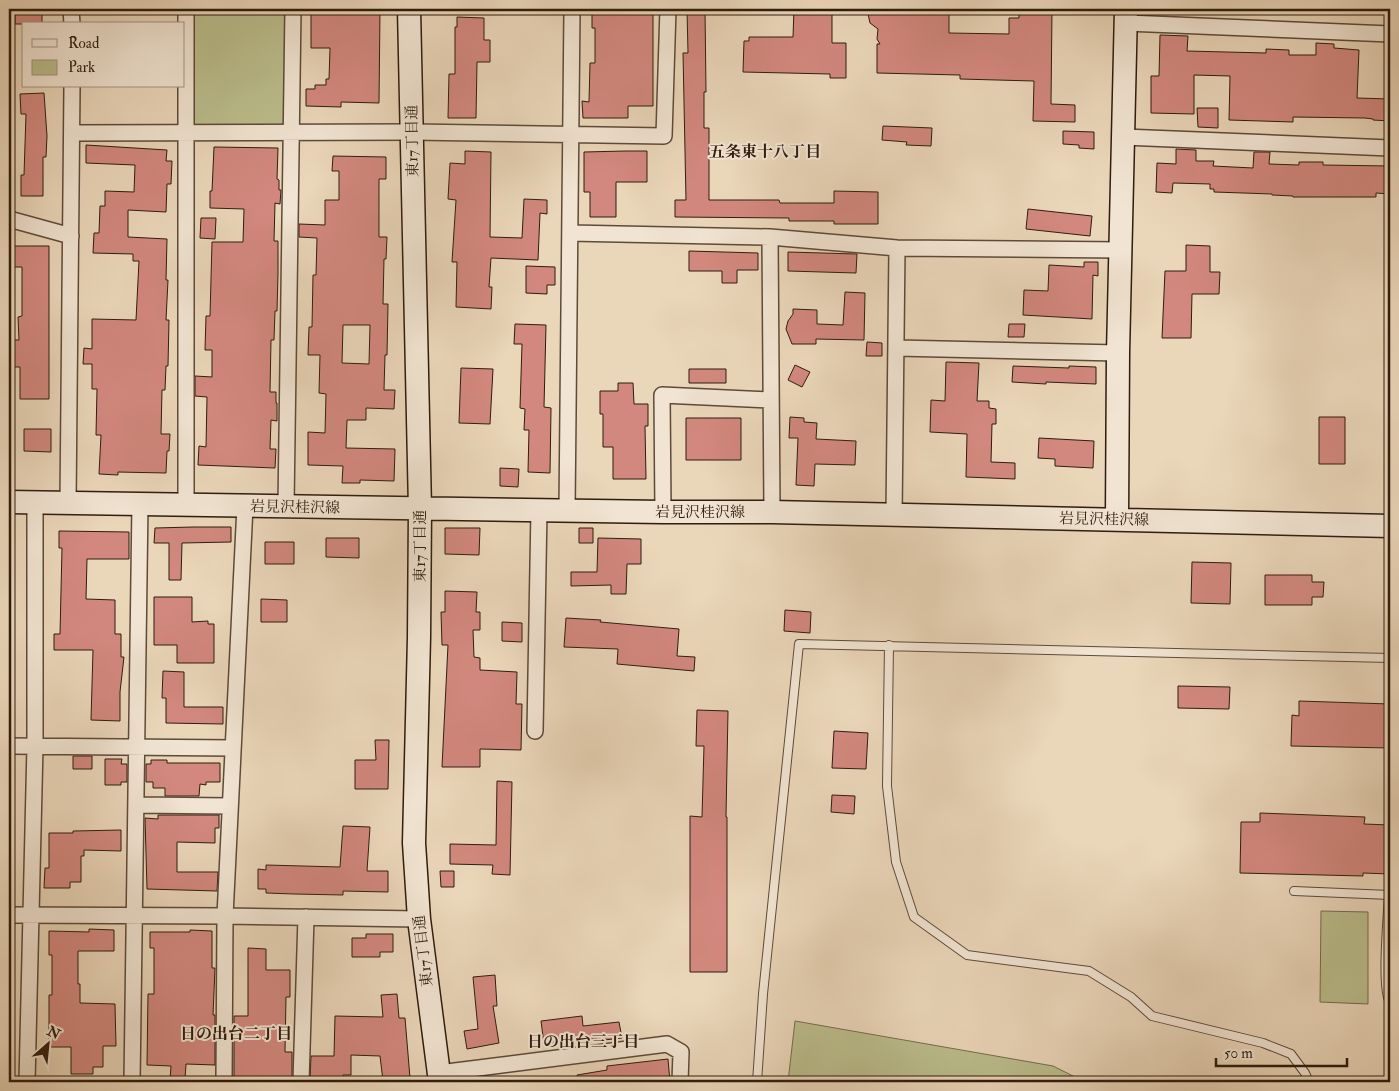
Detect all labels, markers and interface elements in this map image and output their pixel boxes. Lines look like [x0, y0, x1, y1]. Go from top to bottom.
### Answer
legend [22, 22, 185, 88]
text: Road [68, 34, 100, 53]
text: Park [68, 58, 95, 77]
street label: 東17丁目通 [402, 105, 423, 177]
district label: 五条東十八丁目 [709, 142, 821, 162]
street label: 岩見沢桂沢線 [250, 497, 340, 518]
street label: 岩見沢桂沢線 [655, 503, 745, 522]
street label: 岩見沢桂沢線 [1059, 509, 1149, 530]
street label: 東17丁目通 [411, 510, 430, 582]
street label: 東17丁目通 [410, 914, 437, 988]
north arrow [22, 1018, 72, 1068]
text: N [43, 1022, 64, 1043]
district label: 日の出台二丁目 [180, 1024, 292, 1044]
district label: 日の出台三丁目 [527, 1032, 639, 1052]
scale bar [1216, 1036, 1348, 1068]
text: 50 m [1224, 1044, 1253, 1063]

